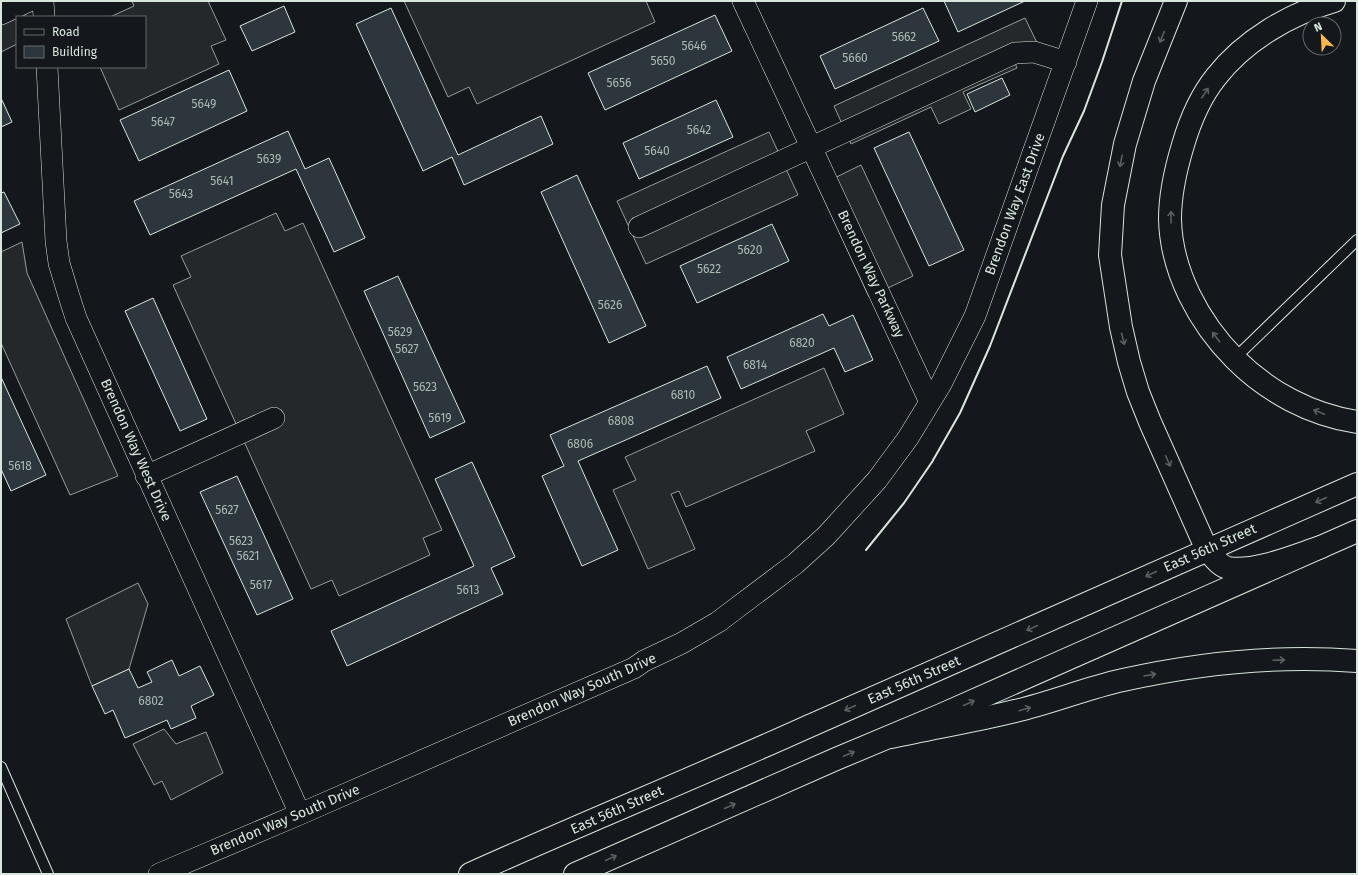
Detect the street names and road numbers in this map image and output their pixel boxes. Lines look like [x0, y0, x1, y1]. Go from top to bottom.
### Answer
street label: Brendon Way East Drive [981, 131, 1049, 277]
street label: Brendon Way Parkway [834, 208, 908, 341]
street label: Brendon Way West Drive [97, 376, 175, 524]
street label: East 56th Street [1161, 520, 1260, 576]
street label: Brendon Way South Drive [505, 650, 659, 730]
street label: East 56th Street [865, 652, 964, 708]
street label: Brendon Way South Drive [208, 781, 362, 859]
street label: East 56th Street [568, 782, 667, 838]

